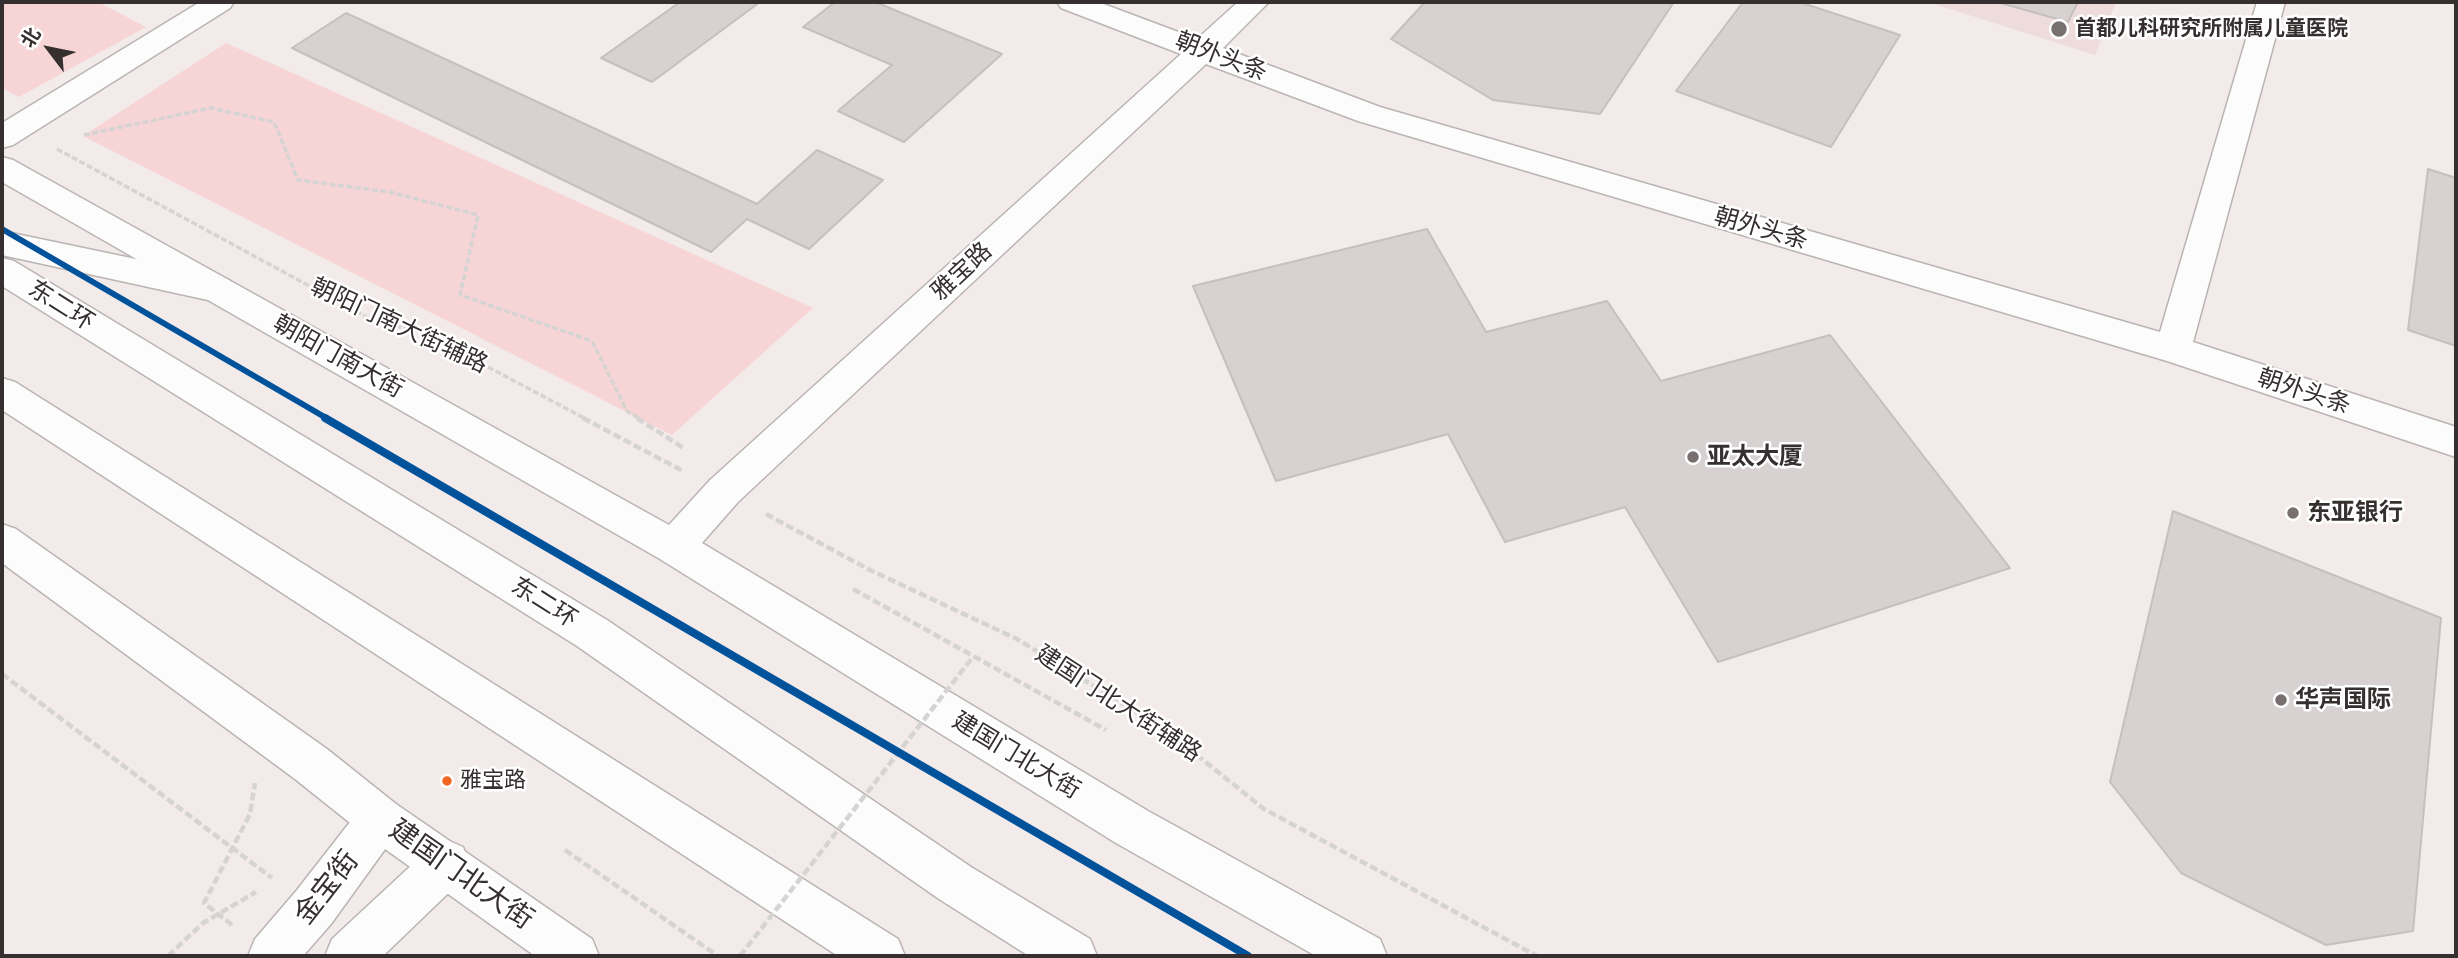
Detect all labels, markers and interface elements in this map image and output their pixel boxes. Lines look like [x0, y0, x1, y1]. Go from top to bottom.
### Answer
north arrow [14, 14, 84, 84]
place label: 首都儿科研究所附属儿童医院 [2075, 16, 2348, 42]
marker: 首都儿科研究所附属儿童医院 [2049, 19, 2069, 39]
text: 北 [16, 23, 46, 52]
street label: 朝外头条 [1171, 26, 1271, 88]
street label: 朝外头条 [1711, 202, 1811, 256]
street label: 雅宝路 [926, 237, 998, 307]
street label: 朝阳门南大街辅路 [306, 272, 492, 380]
street label: 东二环 [23, 275, 99, 337]
street label: 朝阳门南大街 [268, 309, 408, 405]
street label: 朝外头条 [2254, 363, 2354, 421]
place label: 亚太大厦 [1707, 443, 1803, 471]
marker: 亚太大厦 [1685, 449, 1701, 465]
place label: 东亚银行 [2307, 499, 2403, 527]
marker: 东亚银行 [2285, 505, 2301, 521]
street label: 东二环 [506, 572, 582, 634]
street label: 建国门北大街辅路 [1030, 640, 1206, 768]
place label: 华声国际 [2295, 686, 2391, 714]
marker: 华声国际 [2273, 692, 2289, 708]
street label: 建国门北大街 [947, 707, 1085, 805]
place label: 雅宝路 [460, 768, 526, 794]
marker: 雅宝路 [440, 774, 454, 788]
street label: 建国门北大街 [383, 813, 539, 937]
street label: 金宝街 [288, 845, 366, 931]

